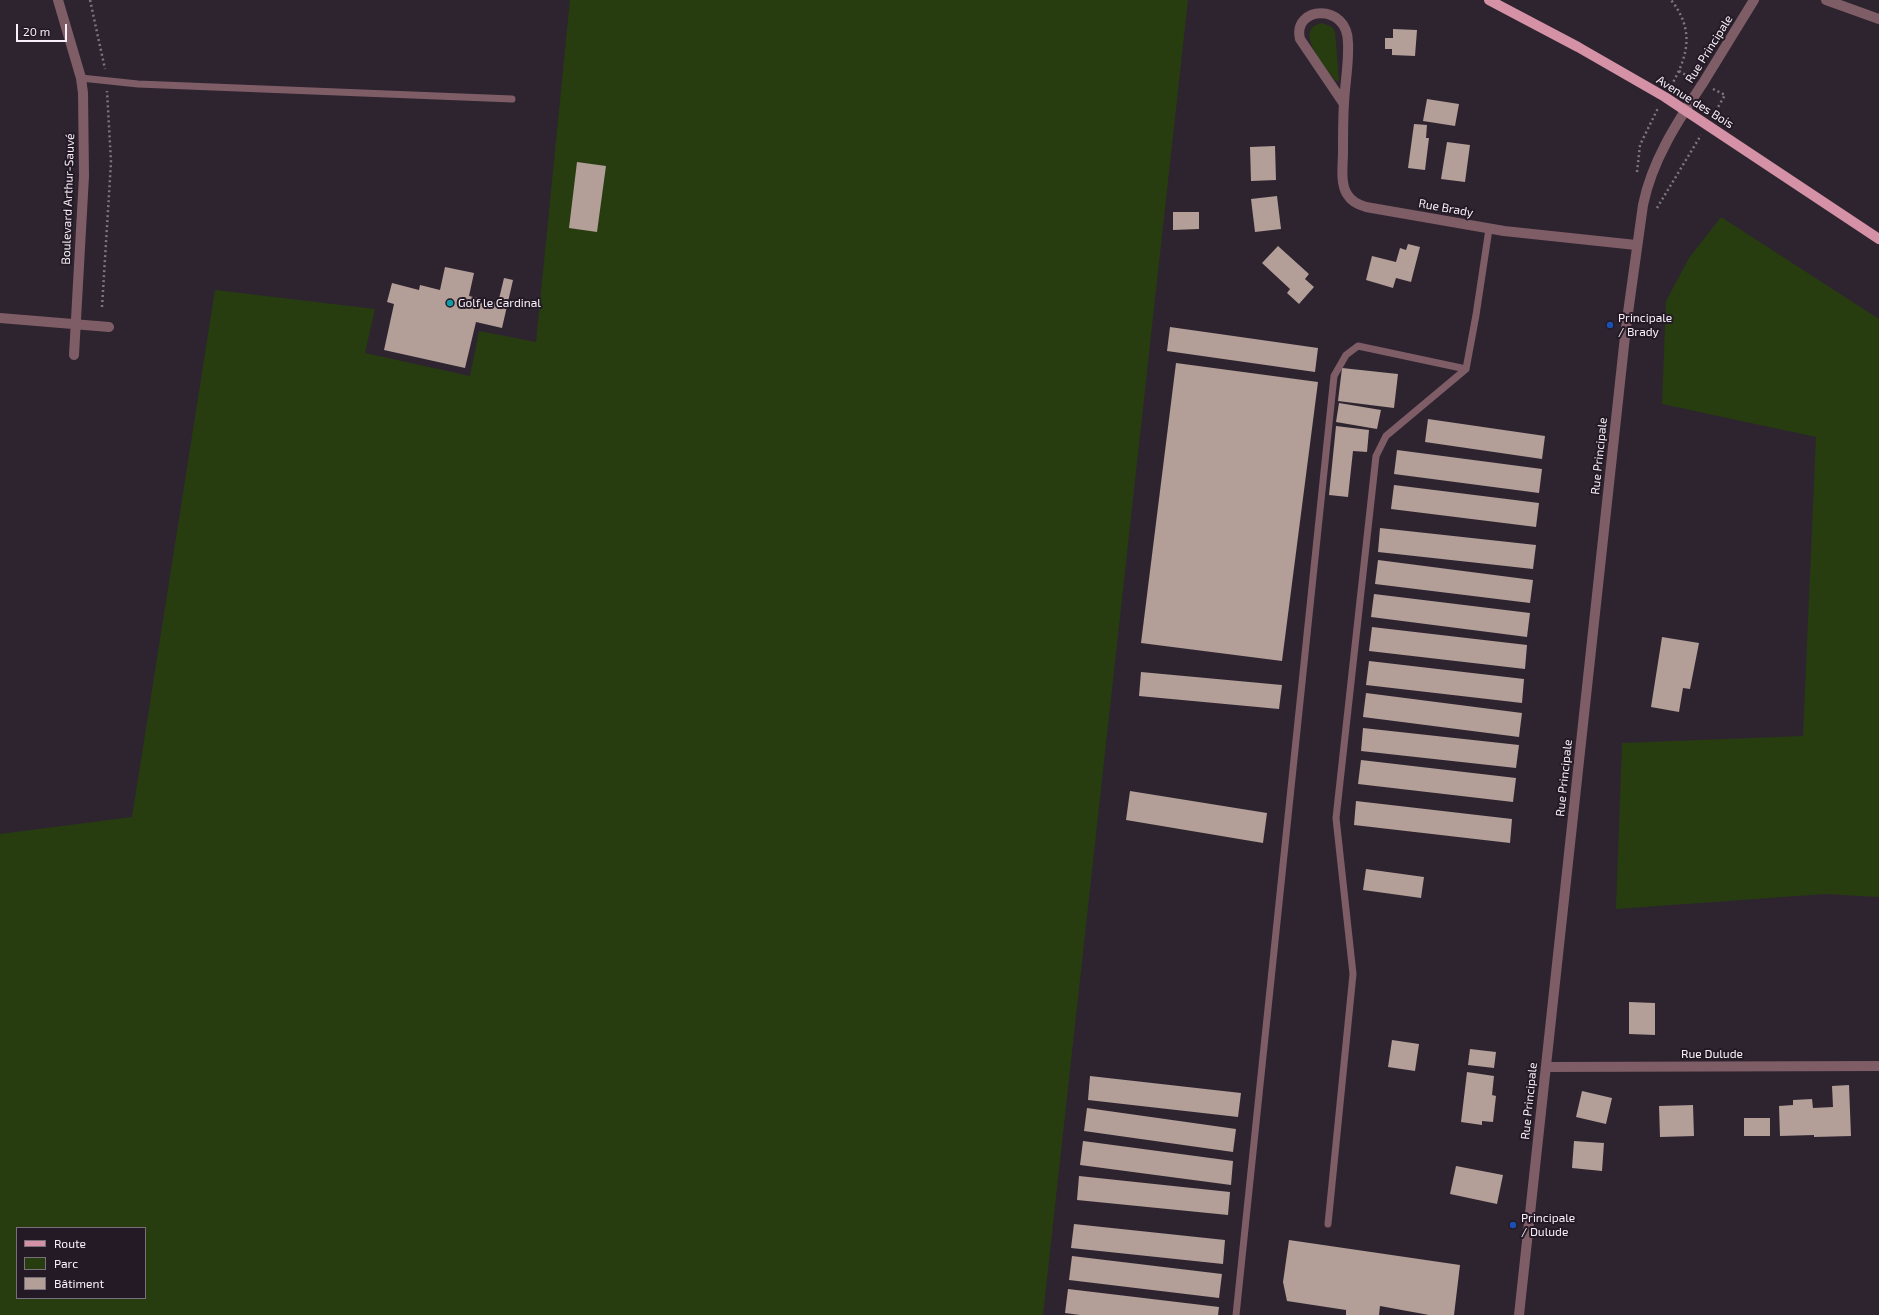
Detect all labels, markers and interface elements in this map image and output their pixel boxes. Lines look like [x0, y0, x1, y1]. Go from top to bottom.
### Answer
street label: Rue Principale [1682, 12, 1736, 86]
scale bar [18, 16, 69, 42]
text: 20 m [23, 24, 50, 38]
street label: Avenue des Bois [1654, 72, 1736, 132]
street label: Boulevard Arthur-Sauvé [59, 133, 77, 265]
street label: Rue Brady [1417, 196, 1475, 220]
place label: Golf le Cardinal [458, 296, 541, 310]
marker: Golf le Cardinal [445, 298, 455, 308]
place label: Principale / Brady [1618, 311, 1672, 339]
marker: Principale / Brady [1605, 320, 1615, 330]
street label: Rue Principale [1588, 417, 1610, 495]
street label: Rue Principale [1553, 739, 1575, 817]
street label: Rue Dulude [1681, 1047, 1743, 1061]
street label: Rue Principale [1518, 1062, 1540, 1140]
place label: Principale / Dulude [1521, 1211, 1575, 1239]
marker: Principale / Dulude [1508, 1220, 1518, 1230]
legend [16, 1227, 146, 1299]
text: Route [54, 1236, 86, 1250]
text: Parc [54, 1256, 78, 1270]
text: Bâtiment [54, 1276, 104, 1290]

